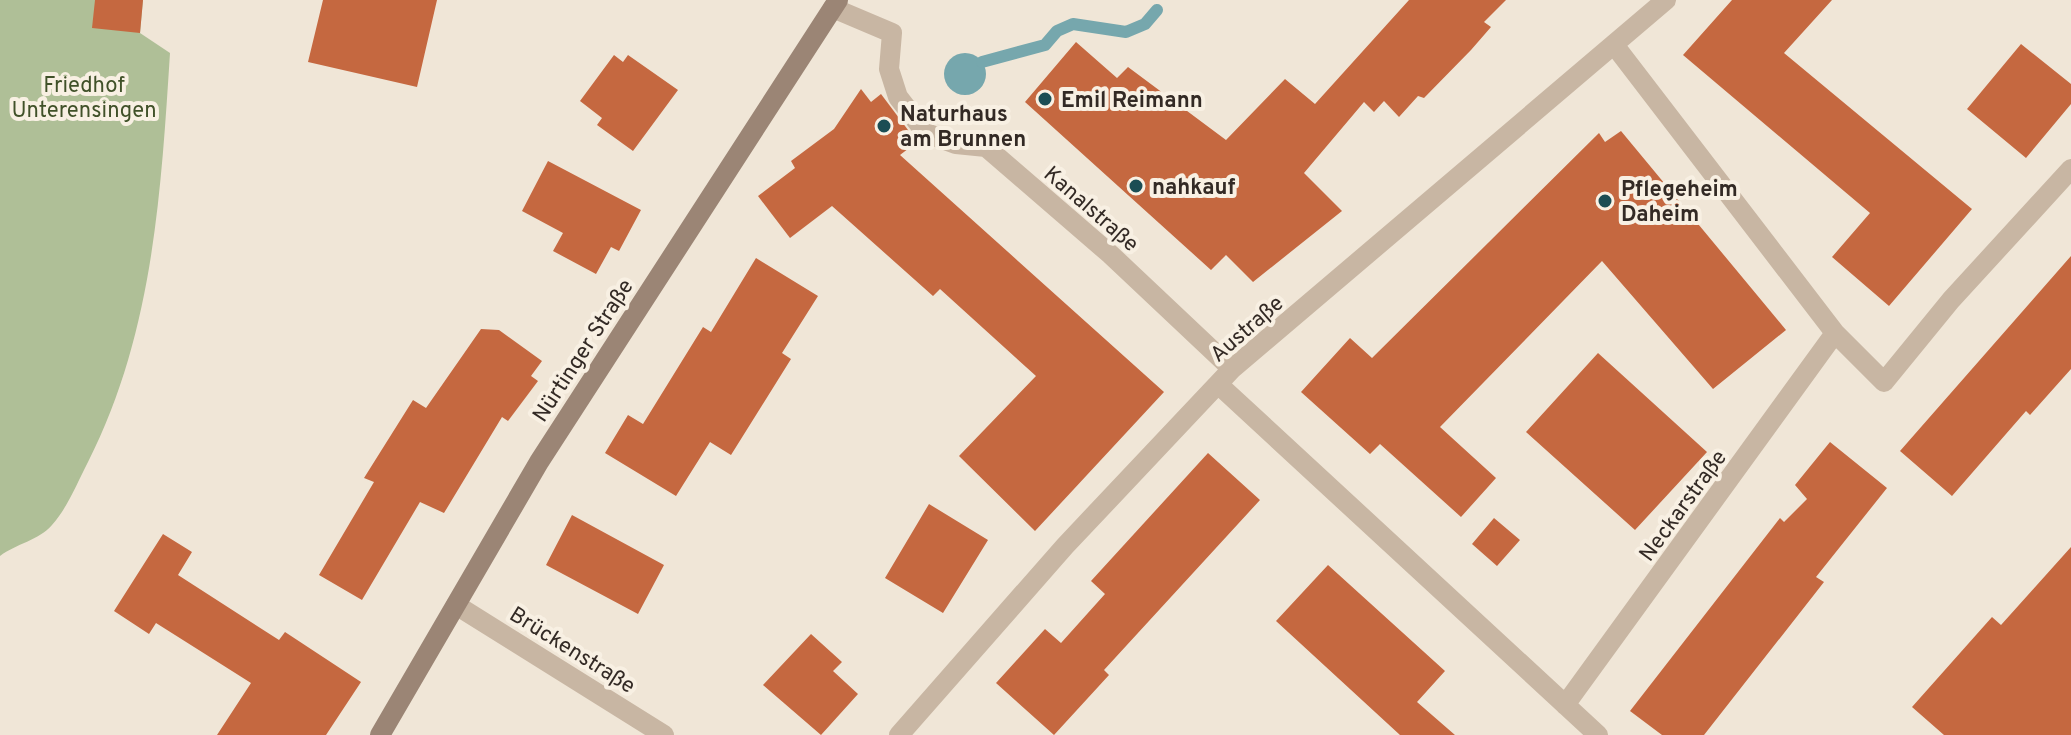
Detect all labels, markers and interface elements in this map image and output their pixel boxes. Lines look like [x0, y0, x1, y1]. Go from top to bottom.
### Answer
park label: Friedhof Unterensingen [11, 73, 157, 125]
place label: Emil Reimann [1061, 88, 1203, 115]
marker: Emil Reimann [1036, 90, 1054, 108]
place label: Naturhaus am Brunnen [900, 102, 1026, 154]
marker: Naturhaus am Brunnen [875, 117, 893, 135]
street label: Kanalstraße [1037, 161, 1143, 258]
place label: nahkauf [1152, 175, 1236, 202]
marker: nahkauf [1127, 177, 1145, 195]
place label: Pflegeheim Daheim [1621, 177, 1738, 229]
marker: Pflegeheim Daheim [1596, 192, 1614, 210]
street label: Nürtinger Straße [528, 275, 640, 428]
street label: Austraße [1205, 291, 1290, 369]
street label: Neckarstraße [1634, 445, 1734, 568]
street label: Brückenstraße [504, 602, 639, 700]

